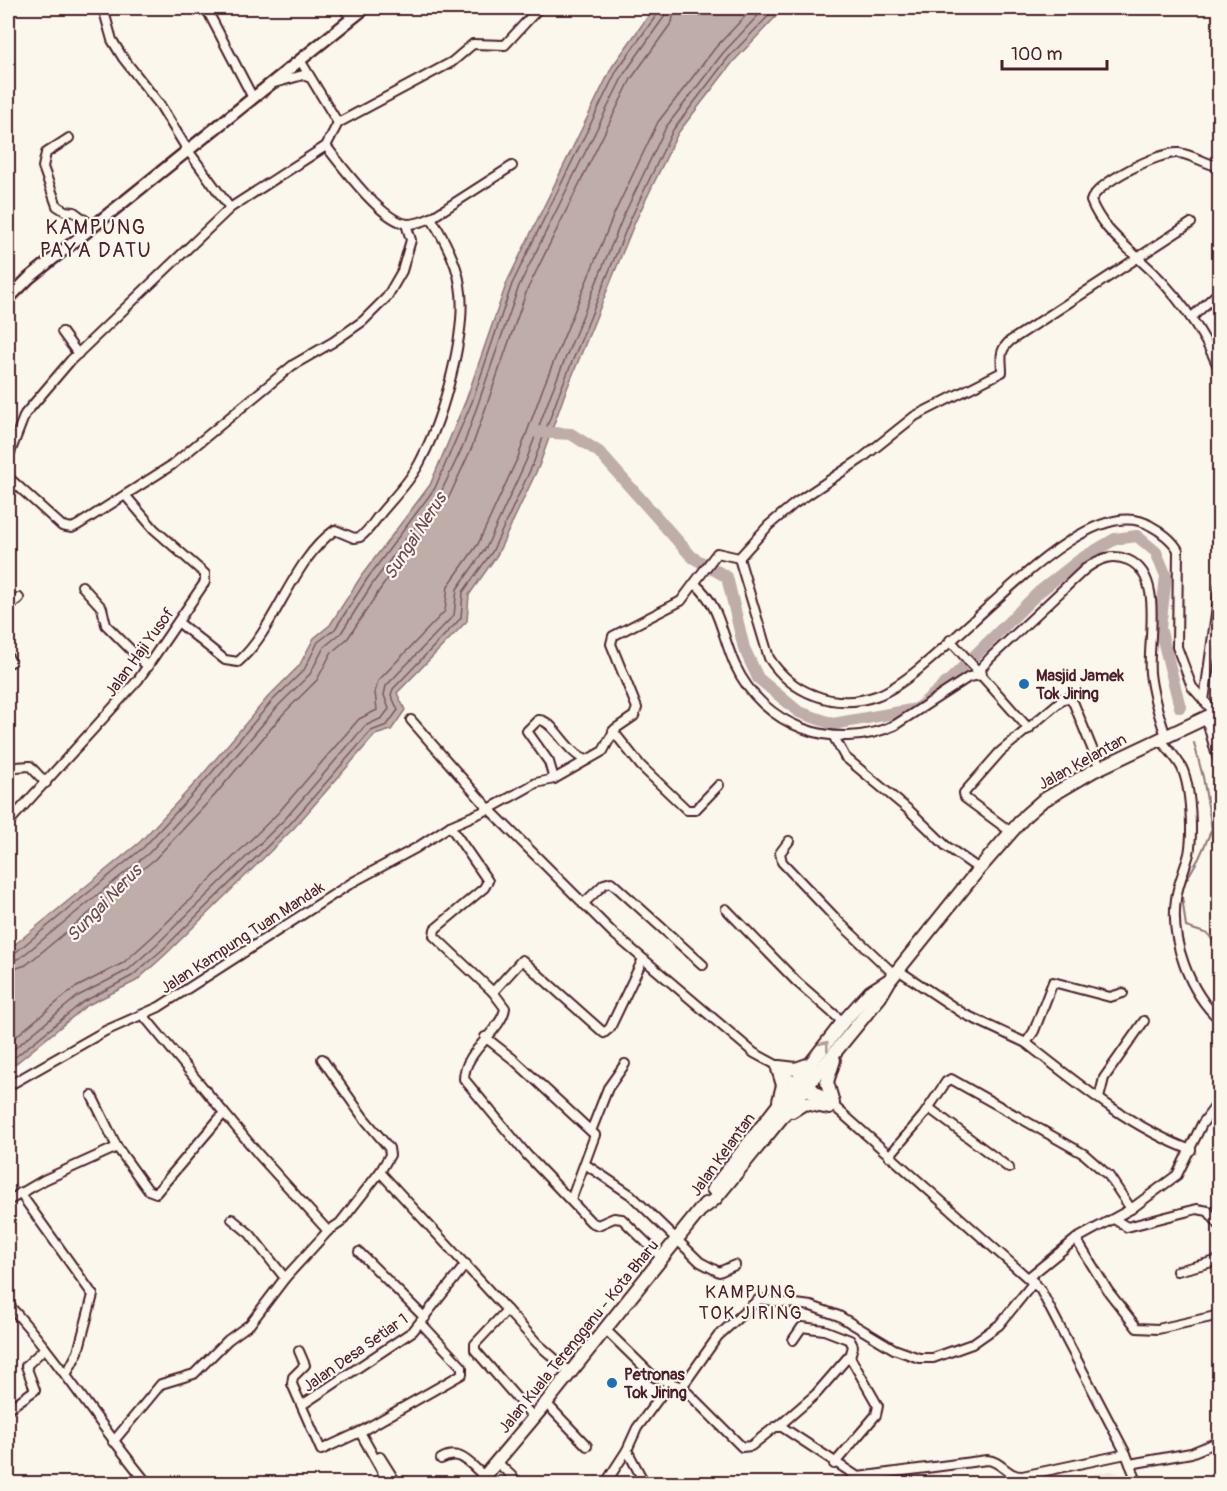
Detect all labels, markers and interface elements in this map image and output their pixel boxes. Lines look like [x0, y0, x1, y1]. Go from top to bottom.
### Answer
scale bar [1002, 33, 1107, 71]
text: 100 m [1011, 43, 1063, 66]
district label: KAMPUNG PAYA DATU [40, 215, 152, 263]
water label: Sungai Nerus [379, 487, 453, 584]
street label: Jalan Haji Yusof [101, 604, 179, 701]
place label: Masjid Jamek Tok Jiring [1035, 666, 1124, 704]
marker: Masjid Jamek Tok Jiring [1017, 677, 1031, 691]
street label: Jalan Kelantan [1035, 729, 1130, 794]
water label: Sungai Nerus [62, 858, 148, 947]
street label: Jalan Kampung Tuan Mandak [157, 877, 328, 998]
one-way arrow [817, 1041, 828, 1052]
street label: Jalan Kelantan [686, 1109, 760, 1200]
street label: Jalan Kuala Terengganu - Kota Bharu [494, 1236, 663, 1437]
district label: KAMPUNG TOK JIRING [699, 1281, 803, 1325]
street label: Jalan Desa Setiar 1 [299, 1309, 412, 1397]
place label: Petronas Tok Jiring [623, 1365, 687, 1403]
marker: Petronas Tok Jiring [605, 1376, 619, 1390]

